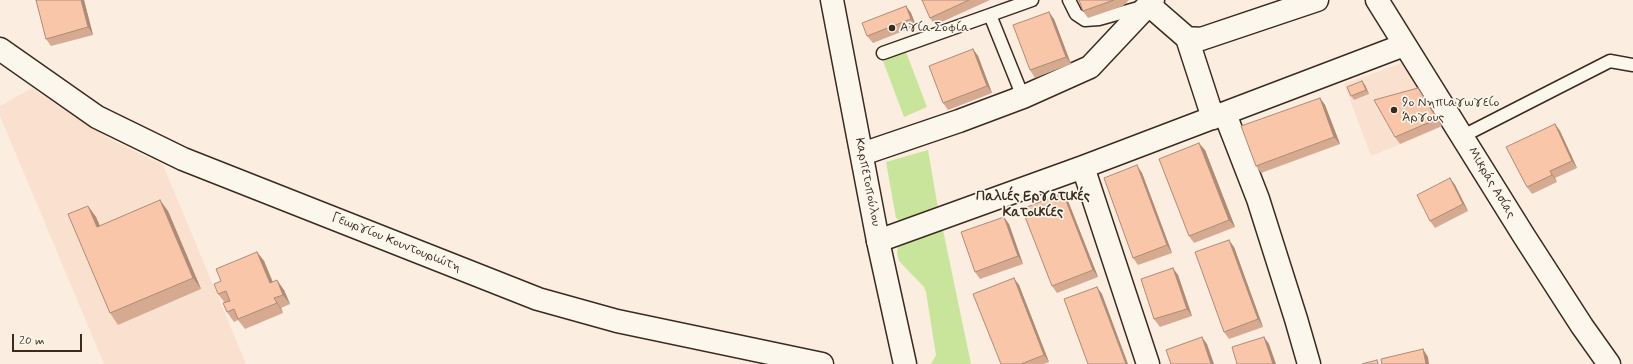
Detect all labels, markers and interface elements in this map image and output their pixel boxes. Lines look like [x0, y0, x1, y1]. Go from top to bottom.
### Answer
place label: Αγία Σοφία [900, 20, 969, 36]
marker: Αγία Σοφία [887, 23, 897, 33]
place label: 9ο Νηπιαγωγείο Άργους [1402, 95, 1499, 126]
marker: 9ο Νηπιαγωγείο Άργους [1389, 105, 1399, 115]
street label: Καρπετοπούλου [851, 136, 883, 228]
street label: Μικράς Ασίας [1464, 145, 1518, 221]
district label: Παλιές Εργατικές Κατοικίες [976, 189, 1090, 222]
street label: Γεωργίου Κουντουριώτη [329, 210, 463, 276]
scale bar [14, 326, 84, 352]
text: 20 m [19, 333, 45, 349]

